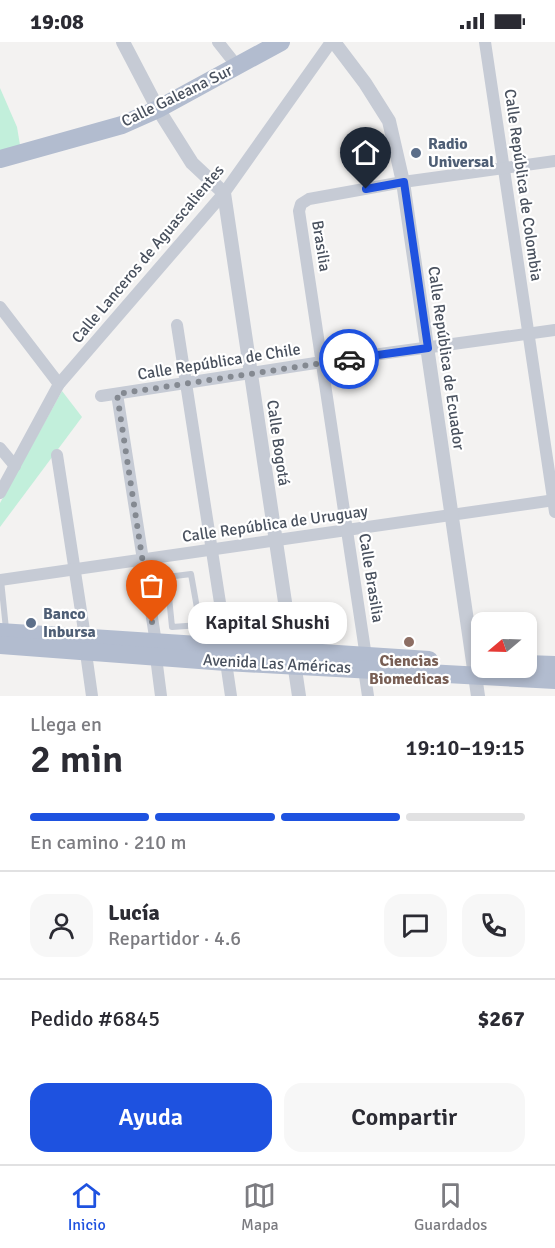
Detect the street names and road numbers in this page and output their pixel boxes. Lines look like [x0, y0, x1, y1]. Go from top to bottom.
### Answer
street label: Calle Galeana Sur [118, 60, 236, 132]
street label: Calle República de Colombia [500, 88, 546, 282]
street label: Calle Lanceros de Aguascalientes [67, 161, 229, 347]
street label: Brasilia [307, 219, 335, 273]
street label: Calle República de Ecuador [423, 265, 469, 451]
street label: Calle República de Chile [136, 339, 302, 385]
street label: Calle Bogotá [262, 399, 294, 487]
street label: Calle República de Uruguay [181, 501, 370, 547]
street label: Calle Brasilia [354, 532, 388, 624]
street label: Avenida Las Américas [202, 650, 352, 678]

